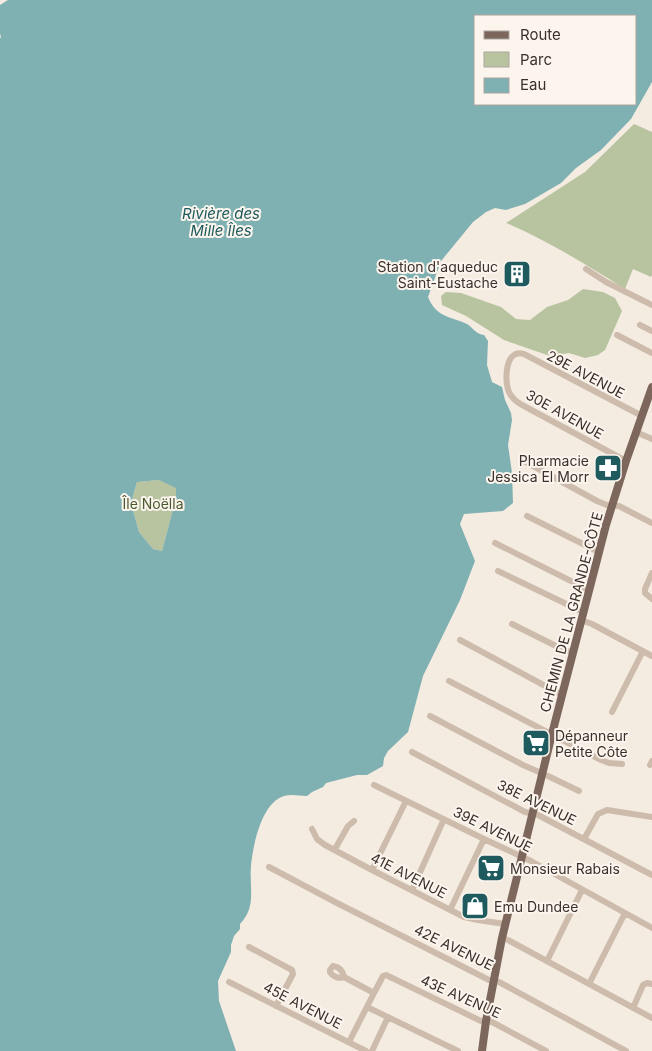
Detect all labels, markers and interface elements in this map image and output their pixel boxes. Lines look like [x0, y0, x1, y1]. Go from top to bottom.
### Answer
legend [474, 15, 637, 105]
text: Route [520, 25, 561, 44]
text: Parc [520, 50, 552, 69]
text: Eau [520, 75, 546, 94]
water label: Rivière des Mille Îles [182, 204, 260, 240]
place label: Station d'aqueduc Saint-Eustache [377, 258, 498, 291]
building icon: Station d'aqueduc Saint-Eustache [502, 259, 532, 289]
street label: 29E AVENUE [544, 346, 628, 402]
street label: 30E AVENUE [523, 386, 607, 442]
place label: Pharmacie Jessica El Morr [487, 452, 589, 485]
pharmacy icon: Pharmacie Jessica El Morr [593, 453, 623, 483]
park label: Île Noëlla [122, 495, 184, 512]
street label: CHEMIN DE LA GRANDE-CÔTE [536, 510, 606, 714]
place label: Dépanneur Petite Côte [555, 727, 628, 760]
supermarket icon: Dépanneur Petite Côte [521, 728, 551, 758]
street label: 38E AVENUE [495, 776, 579, 828]
street label: 39E AVENUE [451, 803, 535, 855]
street label: 41E AVENUE [368, 849, 450, 901]
supermarket icon: Monsieur Rabais [476, 853, 506, 883]
place label: Monsieur Rabais [510, 860, 620, 877]
shop icon: Emu Dundee [460, 891, 490, 921]
place label: Emu Dundee [494, 898, 578, 915]
street label: 42E AVENUE [412, 920, 496, 974]
street label: 43E AVENUE [418, 971, 504, 1021]
street label: 45E AVENUE [261, 978, 345, 1032]

